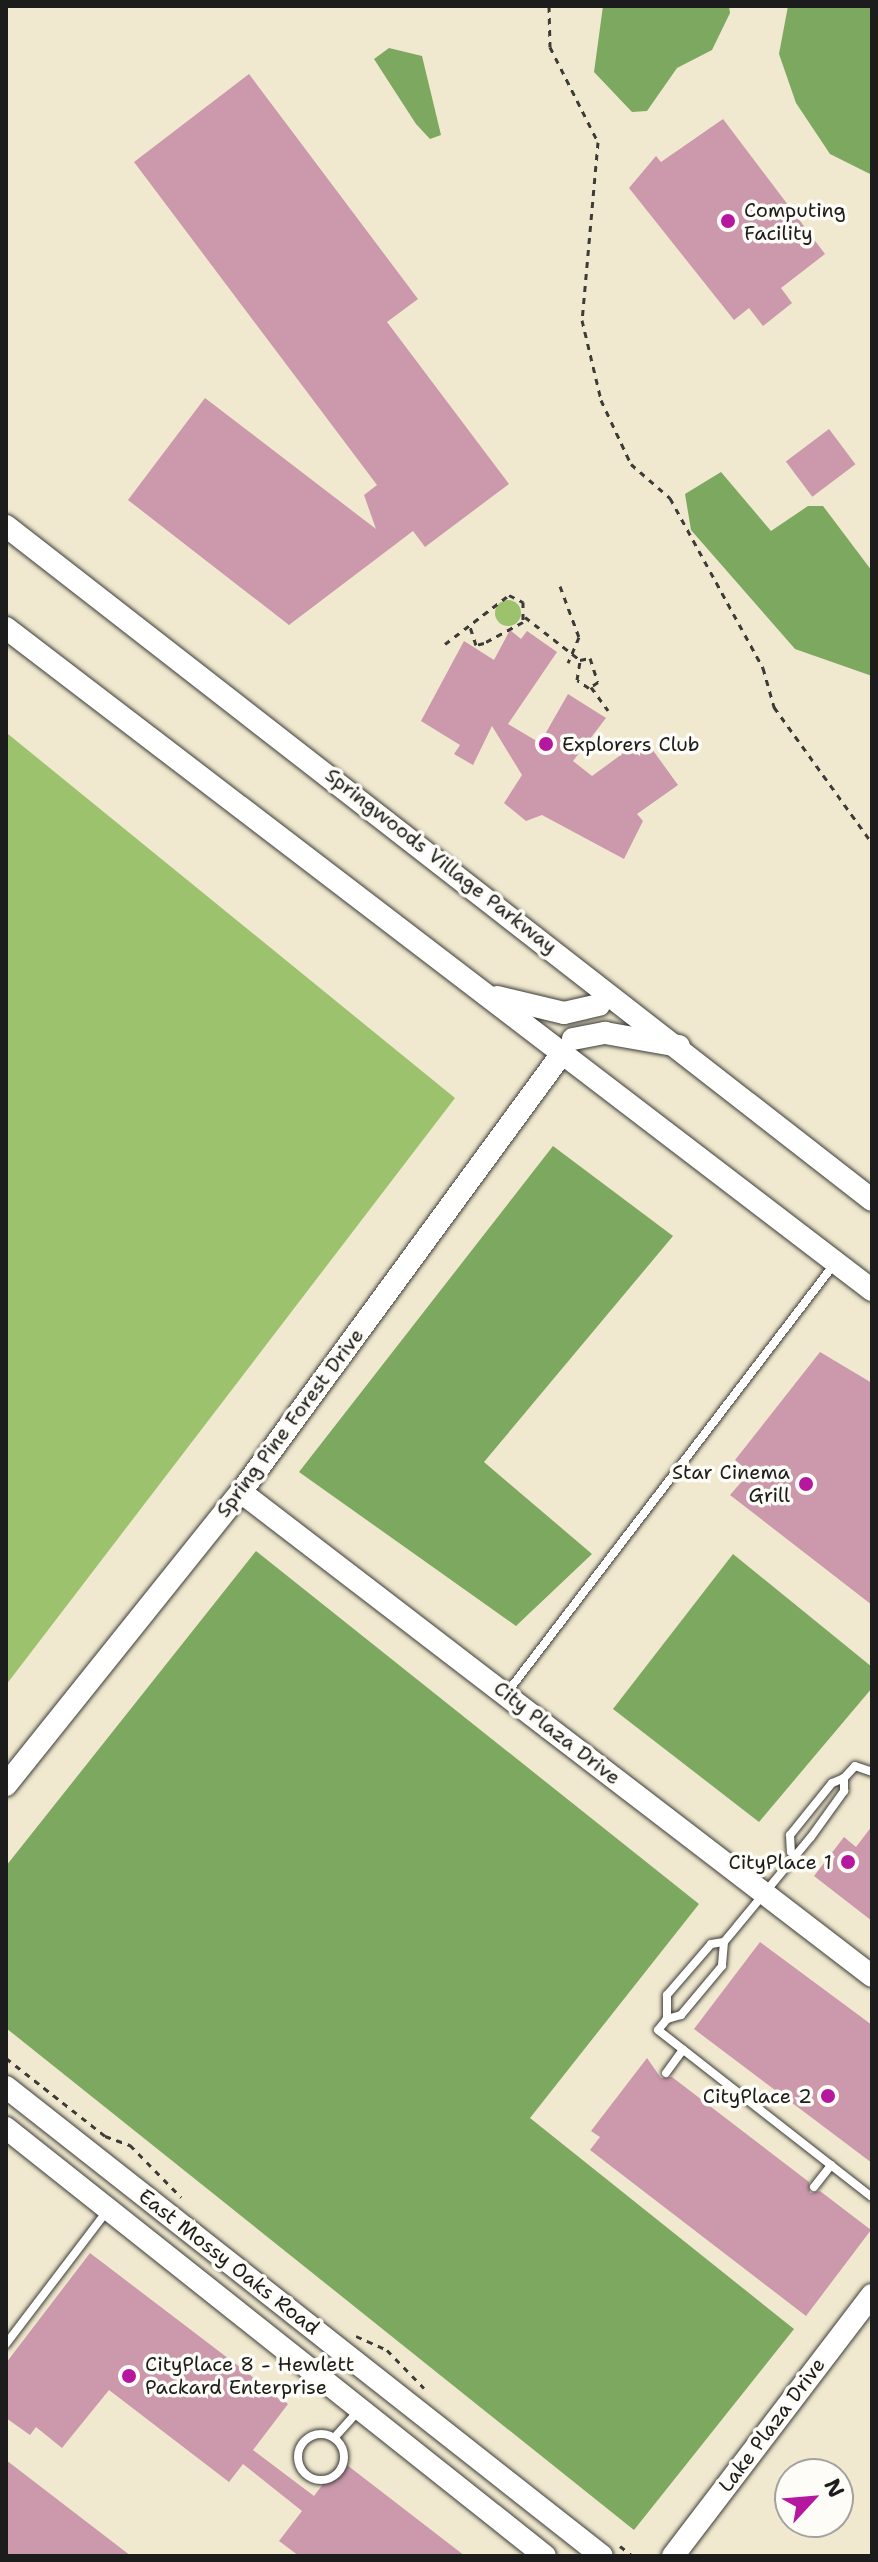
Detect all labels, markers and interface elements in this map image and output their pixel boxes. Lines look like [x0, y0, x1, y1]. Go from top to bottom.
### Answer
place label: Computing Facility [744, 198, 846, 245]
marker: Computing Facility [719, 212, 737, 230]
place label: Explorers Club [562, 732, 700, 756]
marker: Explorers Club [537, 735, 555, 753]
street label: Springwoods Village Parkway [320, 763, 562, 959]
street label: Spring Pine Forest Drive [211, 1324, 369, 1522]
place label: Star Cinema Grill [672, 1460, 790, 1507]
marker: Star Cinema Grill [797, 1475, 815, 1493]
street label: City Plaza Drive [489, 1676, 625, 1790]
place label: CityPlace 1 [728, 1850, 832, 1874]
marker: CityPlace 1 [839, 1853, 857, 1871]
place label: CityPlace 2 [703, 2084, 812, 2108]
marker: CityPlace 2 [819, 2087, 837, 2105]
street label: East Mossy Oaks Road [134, 2184, 324, 2340]
place label: CityPlace 8 - Hewlett Packard Enterprise [145, 2352, 354, 2399]
street label: Lake Plaza Drive [714, 2353, 830, 2497]
marker: CityPlace 8 - Hewlett Packard Enterprise [120, 2367, 138, 2385]
north arrow [774, 2458, 854, 2538]
text: N [817, 2474, 851, 2502]

